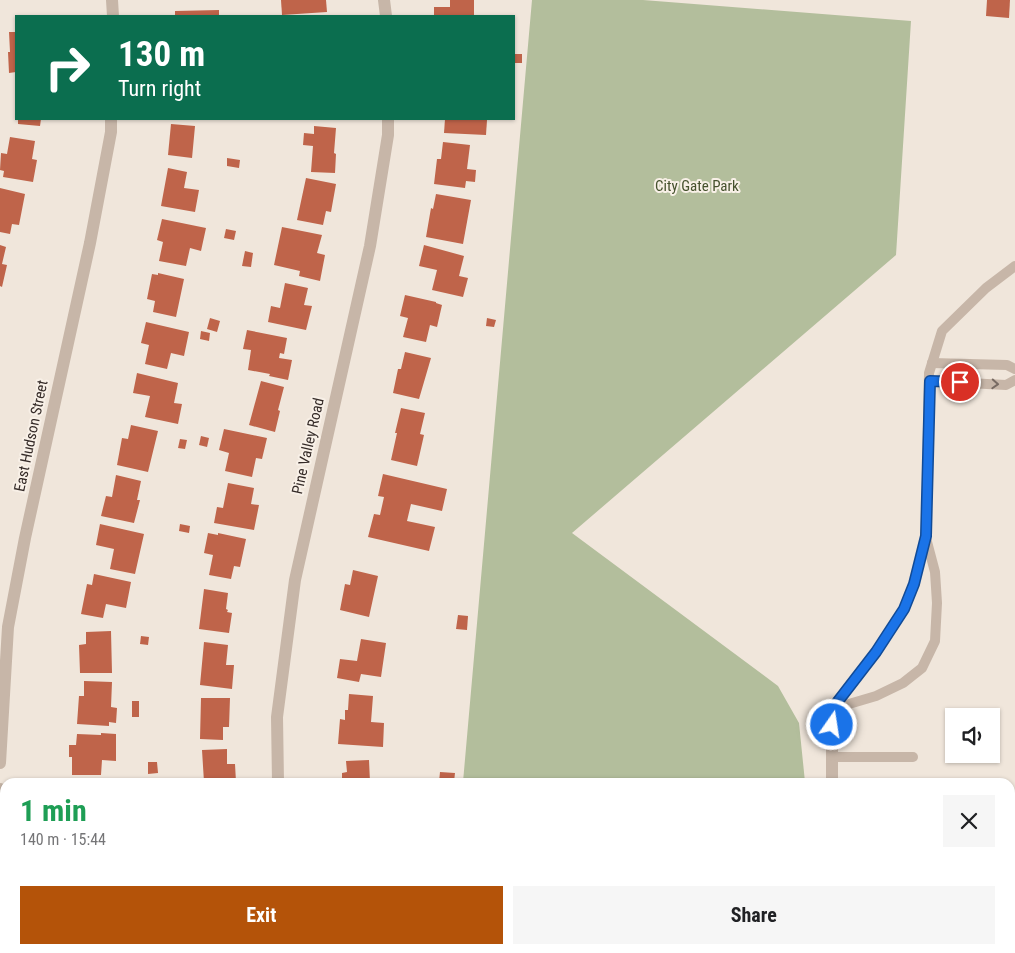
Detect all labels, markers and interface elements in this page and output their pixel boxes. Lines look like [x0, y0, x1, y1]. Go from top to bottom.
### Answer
text: 130 m [118, 34, 205, 75]
icon: right [35, 35, 100, 100]
text: Turn right [118, 76, 201, 101]
park label: City Gate Park [655, 177, 739, 195]
pin [939, 361, 981, 403]
icon: arrive [946, 368, 974, 396]
street label: East Hudson Street [10, 379, 52, 493]
one-way arrow [992, 379, 999, 389]
street label: Pine Valley Road [288, 396, 328, 496]
position arrow [805, 698, 857, 750]
map controls [945, 708, 1000, 763]
button: sound [945, 708, 1000, 763]
text: 1 min [20, 793, 87, 828]
button: close [943, 795, 995, 847]
text: 140 m · 15:44 [20, 830, 106, 849]
button: Exit [20, 886, 503, 944]
button: Share [513, 886, 995, 944]

